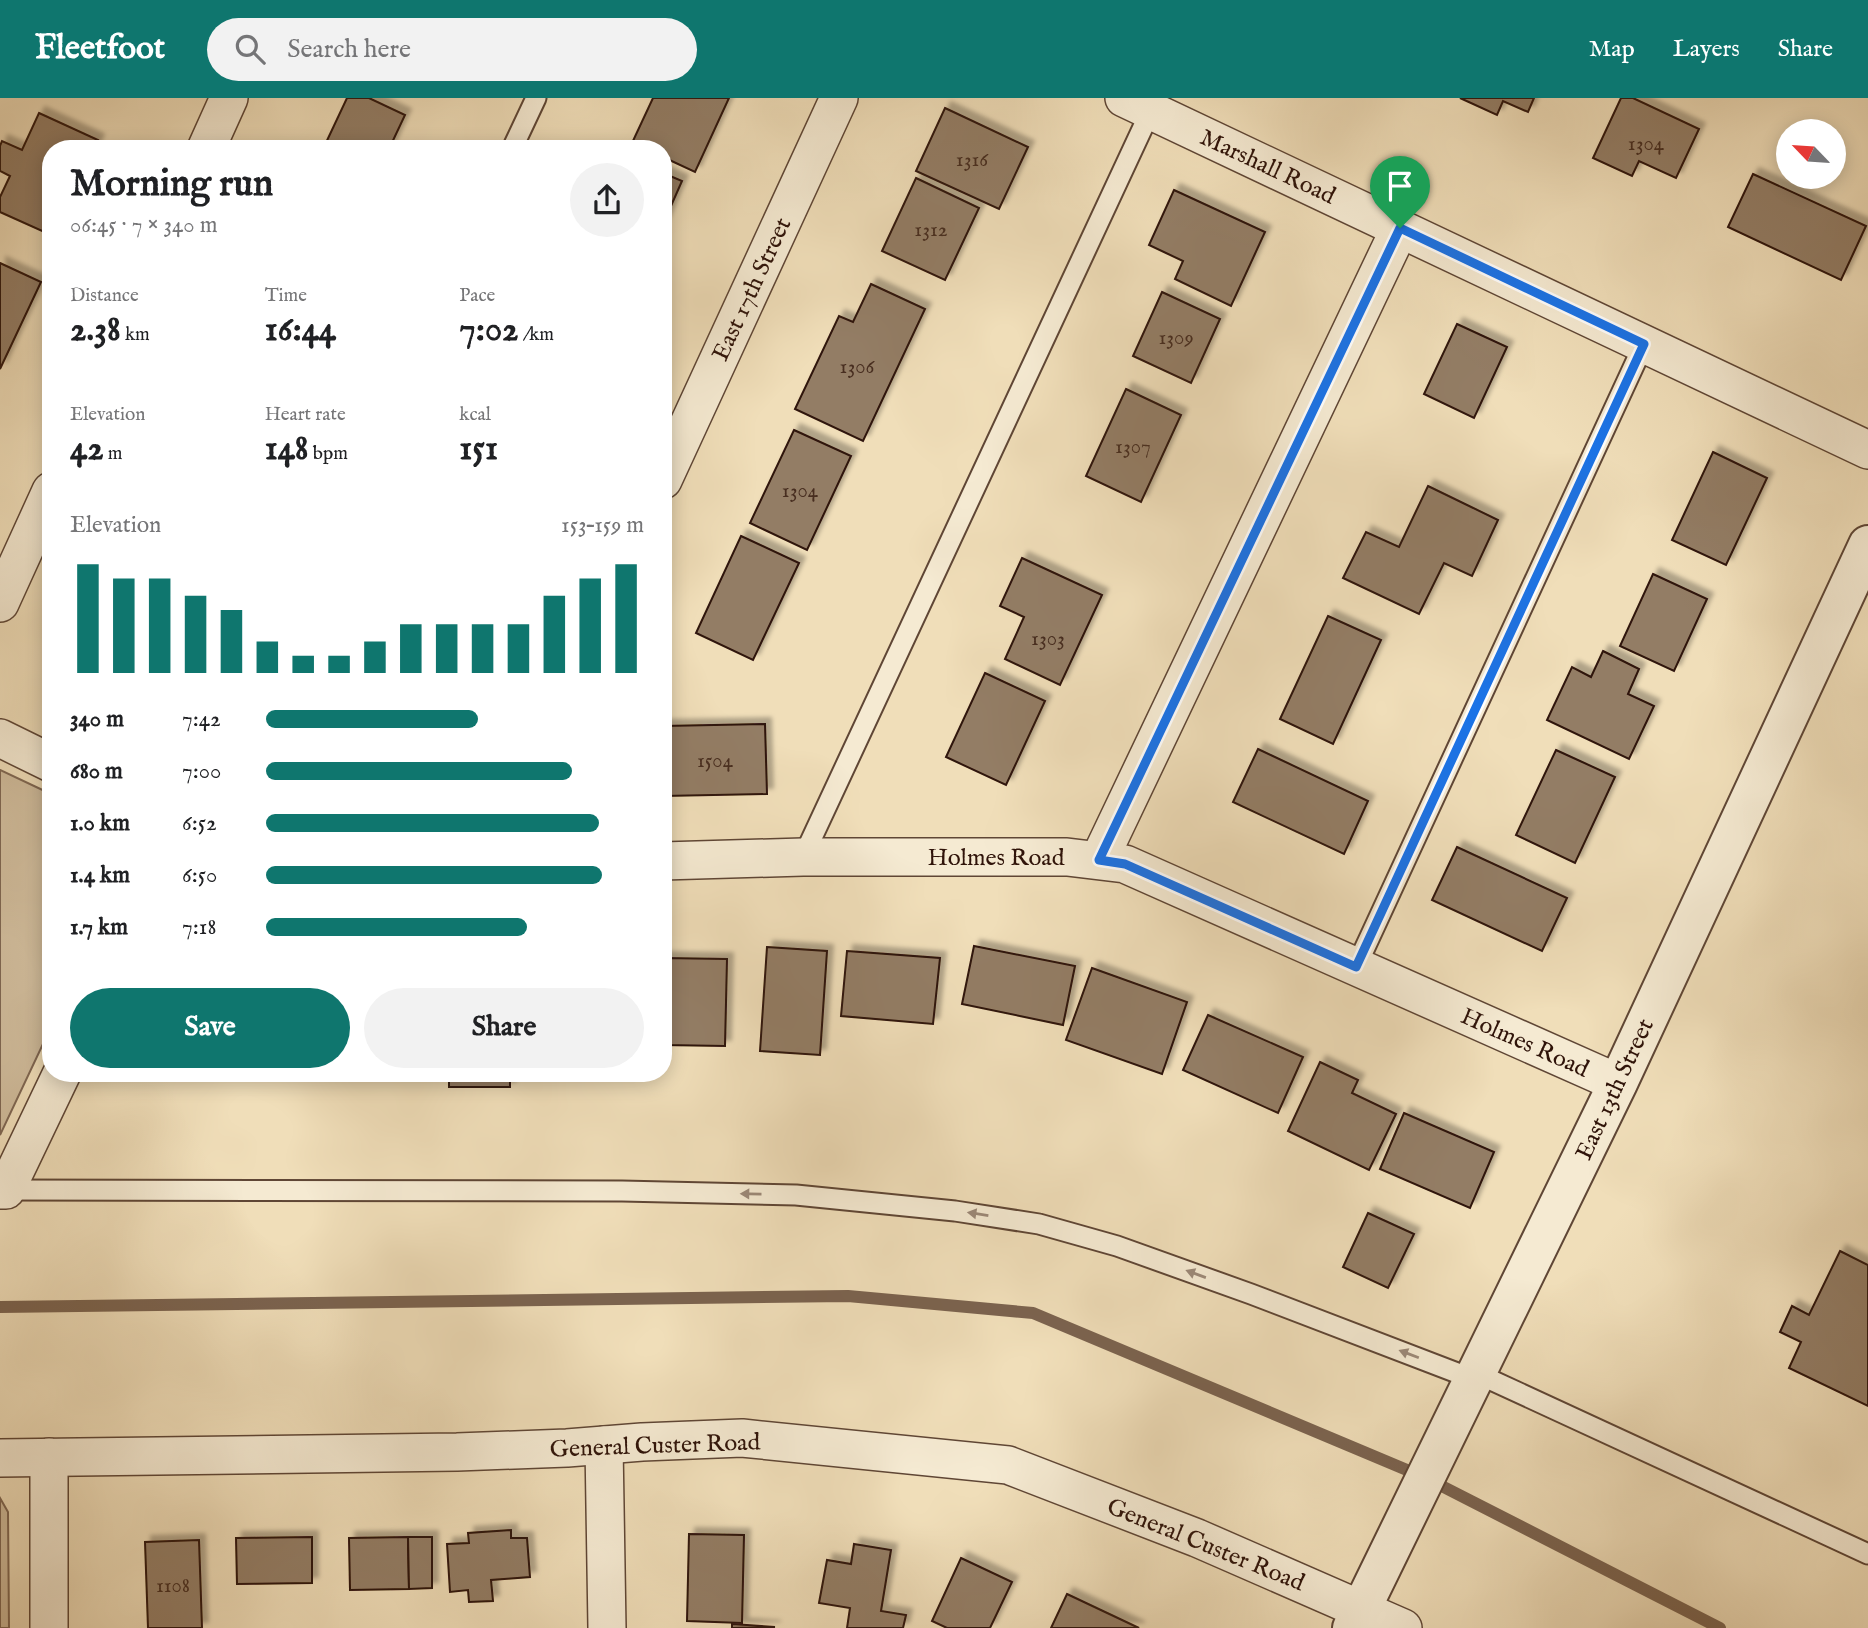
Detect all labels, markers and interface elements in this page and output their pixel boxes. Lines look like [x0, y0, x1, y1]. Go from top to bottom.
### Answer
search box [207, 18, 697, 81]
text: Fleetfoot [35, 28, 165, 70]
icon: search [231, 30, 269, 68]
text: Search here [287, 33, 411, 66]
text: Map [1589, 34, 1635, 65]
text: Layers [1673, 34, 1740, 65]
text: Share [1778, 34, 1833, 65]
north arrow [1776, 119, 1846, 189]
map controls [1776, 119, 1846, 189]
street label: Marshall Road [1195, 122, 1340, 212]
house number: 1304 [1628, 131, 1665, 158]
house number: 1316 [956, 147, 989, 174]
pin [1370, 156, 1430, 228]
text: Morning run [70, 161, 273, 209]
button: share [570, 163, 644, 237]
icon: arrive [1381, 167, 1419, 205]
text: 06:45 · 7 × 340 m [70, 211, 217, 240]
street label: East 17th Street [706, 213, 799, 366]
house number: 1312 [914, 217, 948, 244]
text: Distance [70, 284, 139, 308]
text: Time [265, 284, 307, 308]
text: Pace [459, 284, 495, 308]
text: 2.38 [70, 308, 121, 353]
text: 16:44 [265, 308, 336, 353]
text: 7:02 [459, 308, 519, 353]
text: km [121, 323, 150, 347]
text: /km [519, 323, 554, 347]
house number: 1309 [1158, 325, 1194, 352]
house number: 1306 [840, 354, 876, 381]
text: Elevation [70, 403, 145, 427]
text: Heart rate [265, 403, 346, 427]
text: kcal [459, 403, 491, 427]
text: 42 [70, 427, 104, 472]
text: 148 [265, 427, 309, 472]
text: 151 [459, 427, 498, 472]
house number: 1307 [1115, 434, 1151, 461]
text: m [104, 442, 122, 466]
text: bpm [309, 442, 348, 466]
house number: 1304 [782, 478, 819, 505]
text: Elevation [70, 511, 161, 540]
text: 153–159 m [561, 511, 644, 540]
house number: 1303 [1031, 626, 1065, 653]
text: 340 m [70, 705, 124, 734]
text: 7:42 [182, 705, 221, 734]
house number: 1504 [697, 748, 734, 775]
text: 680 m [70, 757, 123, 786]
text: 7:00 [182, 757, 221, 786]
text: 1.0 km [70, 809, 130, 838]
text: 6:52 [182, 809, 217, 838]
street label: Holmes Road [927, 843, 1065, 874]
text: 1.4 km [70, 861, 130, 890]
text: 6:50 [182, 861, 217, 890]
text: 1.7 km [70, 913, 128, 942]
text: 7:18 [182, 913, 216, 942]
button: Save [70, 988, 350, 1068]
button: Share [364, 988, 644, 1068]
street label: Holmes Road [1455, 1001, 1593, 1085]
street label: East 13th Street [1569, 1014, 1662, 1165]
one-way arrow [740, 1189, 762, 1200]
one-way arrow [966, 1208, 988, 1219]
one-way arrow [1186, 1269, 1207, 1280]
one-way arrow [1399, 1349, 1420, 1360]
street label: General Custer Road [549, 1427, 761, 1466]
street label: General Custer Road [1102, 1492, 1309, 1599]
house number: 1108 [156, 1573, 190, 1600]

